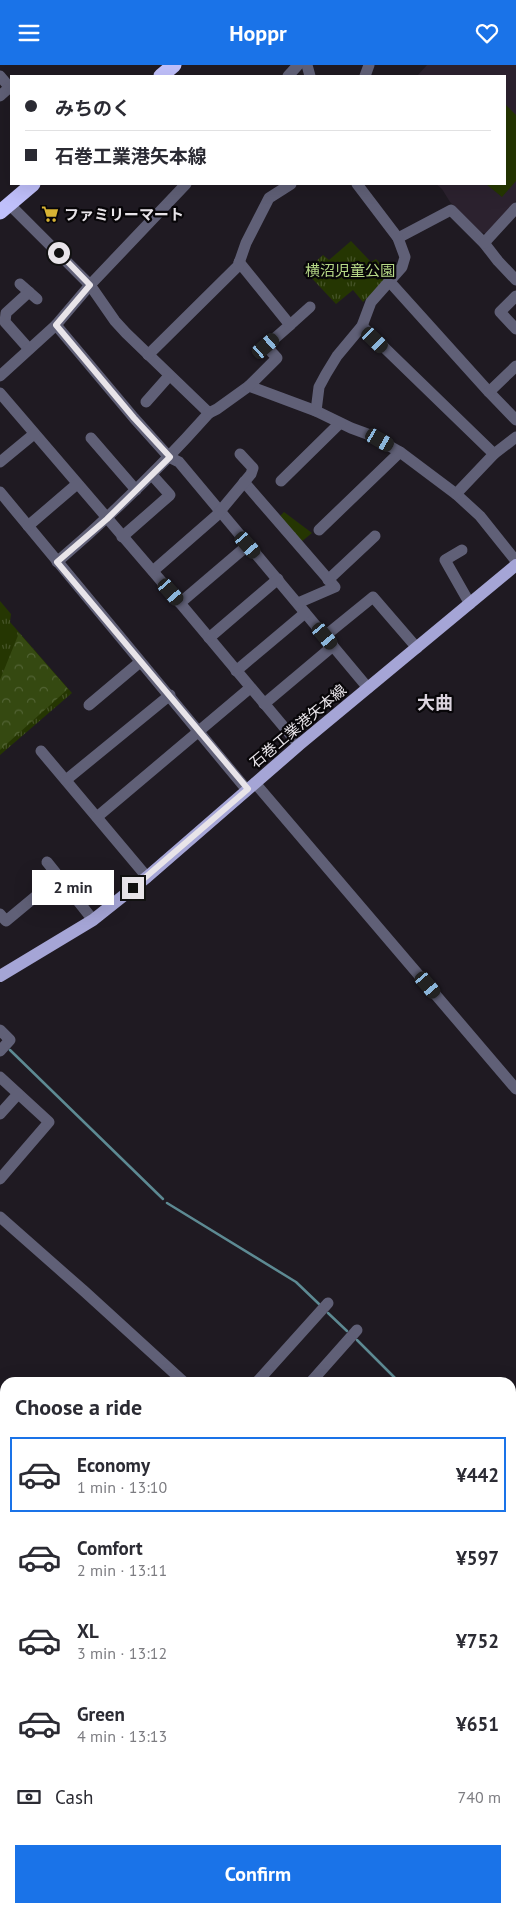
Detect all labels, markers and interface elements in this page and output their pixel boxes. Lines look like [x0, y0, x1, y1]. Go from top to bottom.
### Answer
icon: menu [15, 19, 43, 47]
text: Hoppr [229, 19, 287, 47]
icon: heart [473, 19, 501, 47]
text: みちのく [55, 96, 131, 120]
text: 石巻工業港矢本線 [55, 144, 207, 168]
supermarket icon: ファミリーマート [40, 204, 60, 224]
place label: ファミリーマート [64, 205, 184, 224]
route start [48, 242, 70, 264]
park label: 横沼児童公園 [305, 261, 395, 280]
car [358, 324, 391, 356]
car [249, 330, 282, 362]
car [363, 426, 396, 454]
car [232, 529, 263, 561]
car [155, 576, 186, 608]
car [309, 620, 340, 652]
street label: 石巻工業港矢本線 [246, 680, 350, 772]
district label: 大曲 [417, 691, 453, 714]
callout: 2 min [33, 871, 116, 905]
text: 2 min [53, 877, 93, 897]
route end [122, 877, 144, 899]
car [412, 969, 443, 1001]
text: Choose a ride [15, 1393, 142, 1421]
icon: car [17, 1452, 62, 1497]
text: Economy [77, 1453, 150, 1477]
text: ¥442 [456, 1463, 499, 1487]
text: 1 min · 13:10 [77, 1477, 167, 1497]
icon: car [17, 1535, 62, 1580]
text: Comfort [77, 1536, 143, 1560]
text: ¥597 [456, 1546, 499, 1570]
text: 2 min · 13:11 [77, 1560, 167, 1580]
icon: car [17, 1618, 62, 1663]
text: XL [77, 1619, 99, 1643]
text: ¥752 [456, 1629, 499, 1653]
text: 3 min · 13:12 [77, 1643, 167, 1663]
icon: car [17, 1701, 62, 1746]
text: Green [77, 1702, 125, 1726]
text: ¥651 [456, 1712, 499, 1736]
text: 4 min · 13:13 [77, 1726, 167, 1746]
icon: cash [15, 1783, 43, 1811]
text: Cash [55, 1785, 93, 1809]
text: 740 m [458, 1787, 501, 1807]
button: Confirm [15, 1845, 501, 1903]

